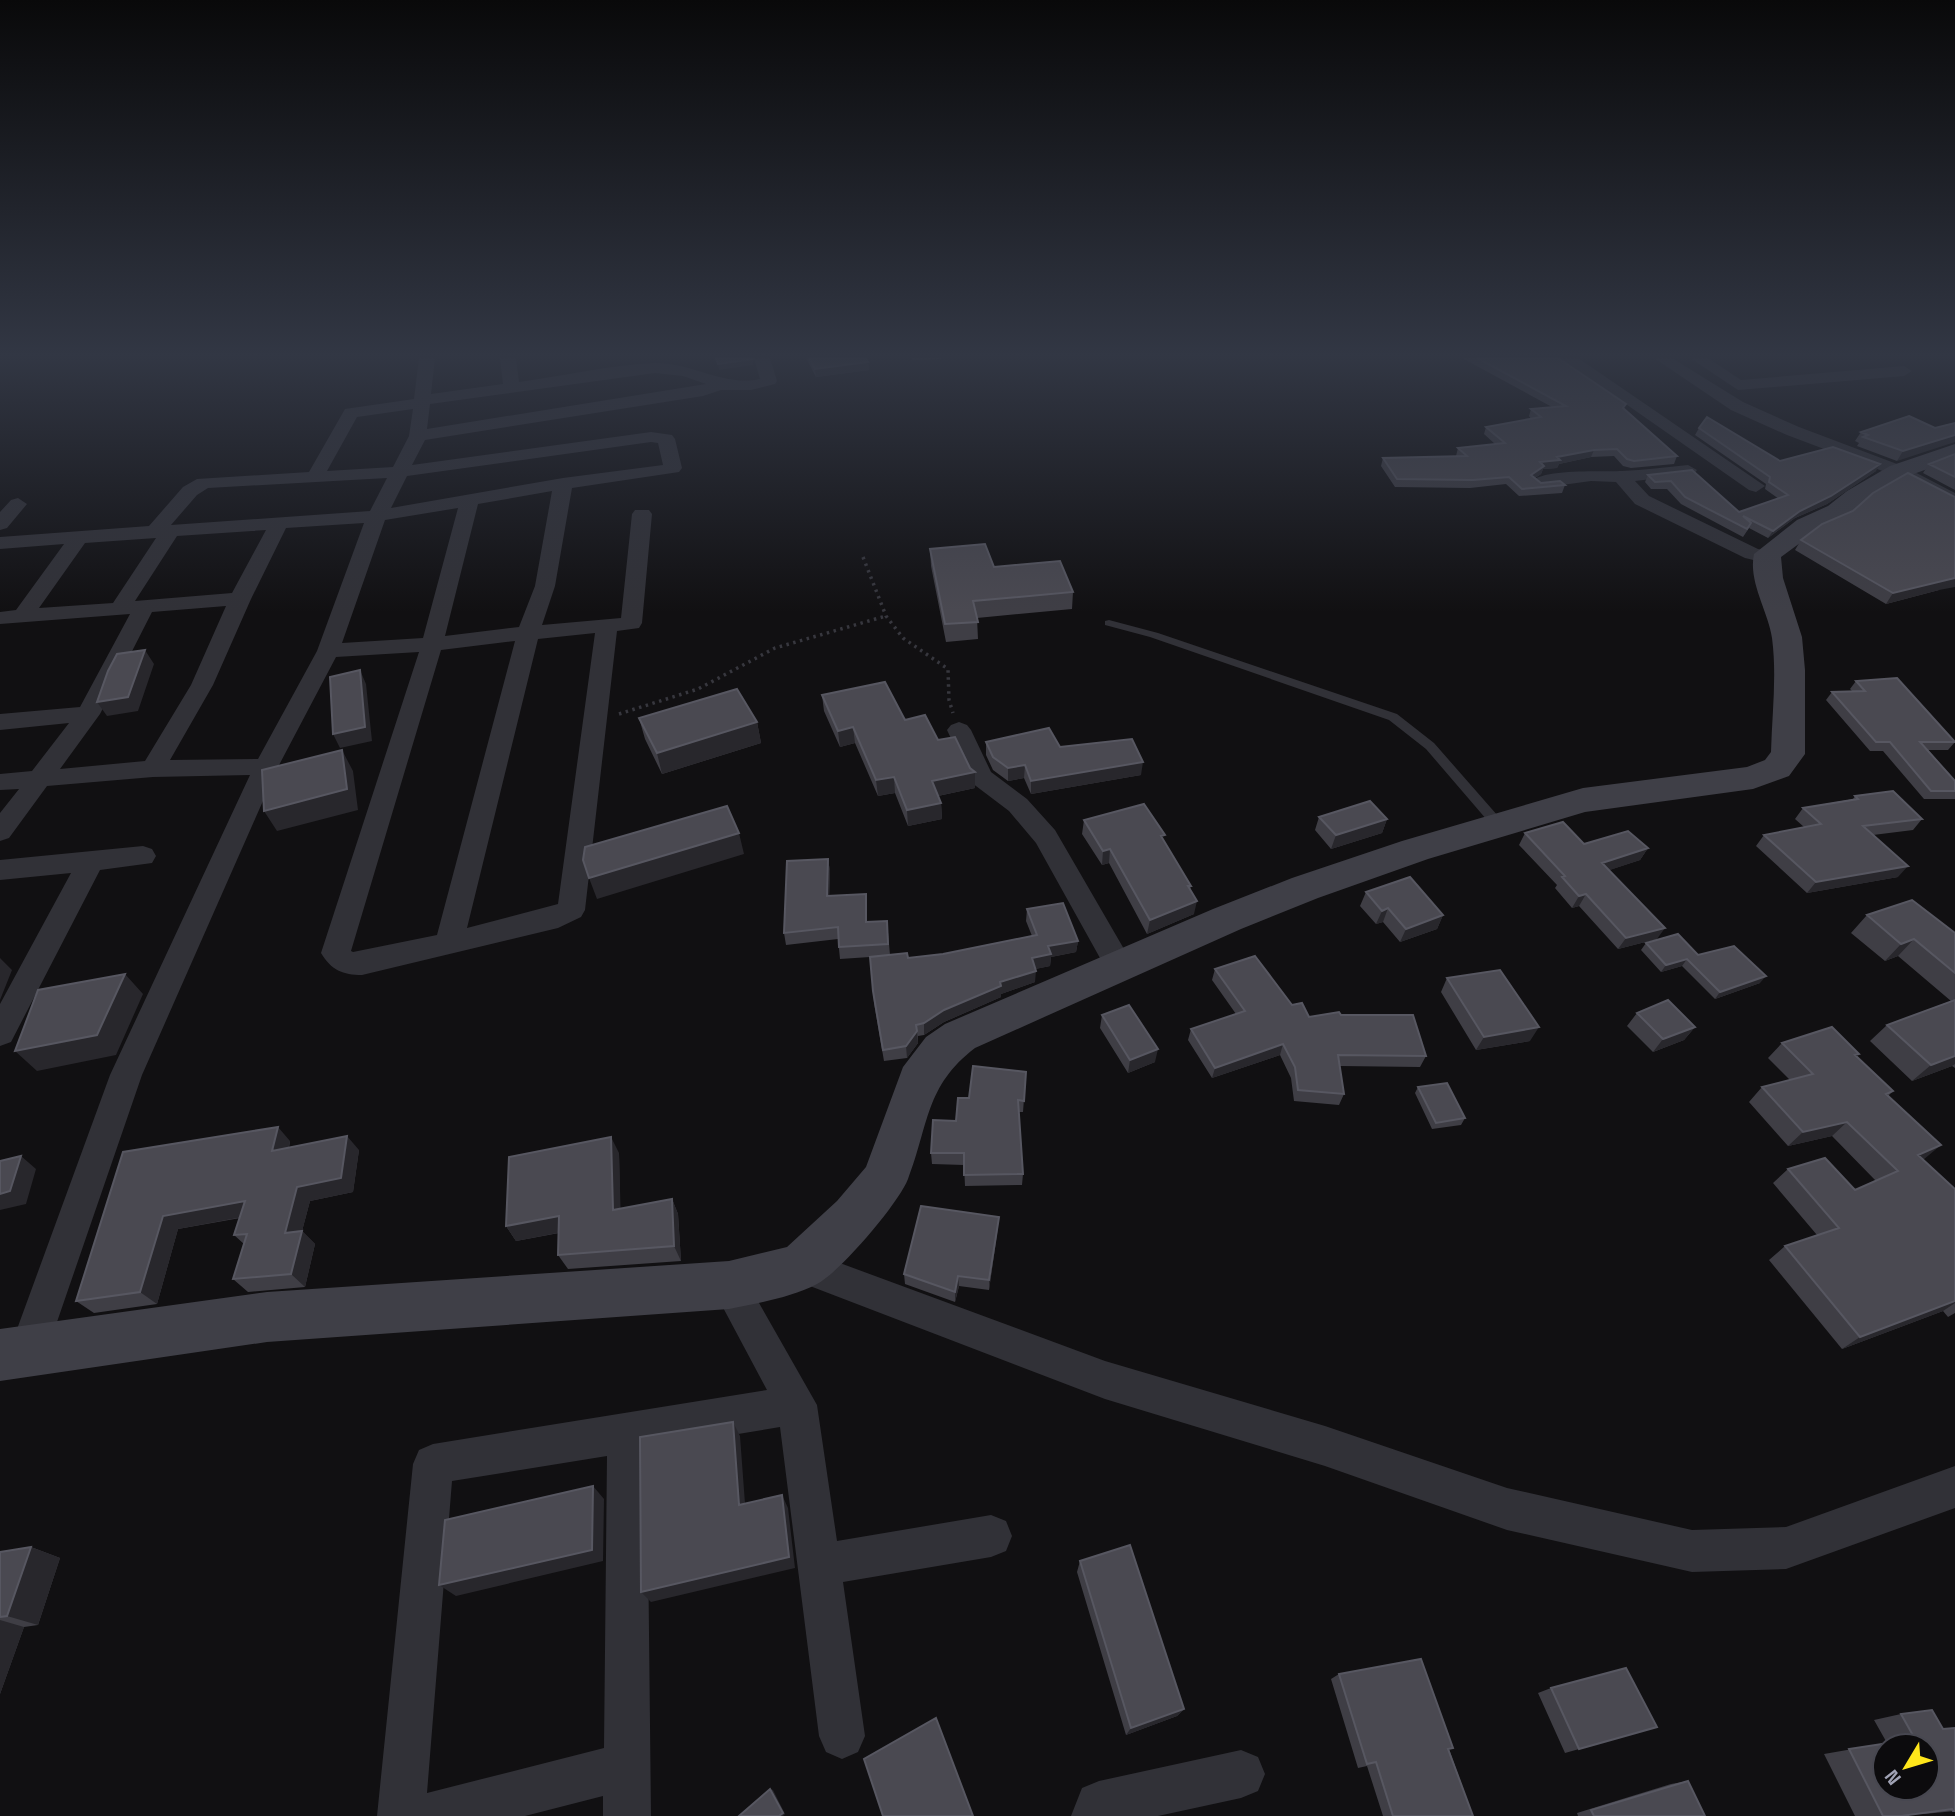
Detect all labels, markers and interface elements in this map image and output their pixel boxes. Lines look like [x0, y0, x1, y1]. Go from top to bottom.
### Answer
north arrow [1871, 1732, 1941, 1802]
text: N [1879, 1764, 1907, 1790]

